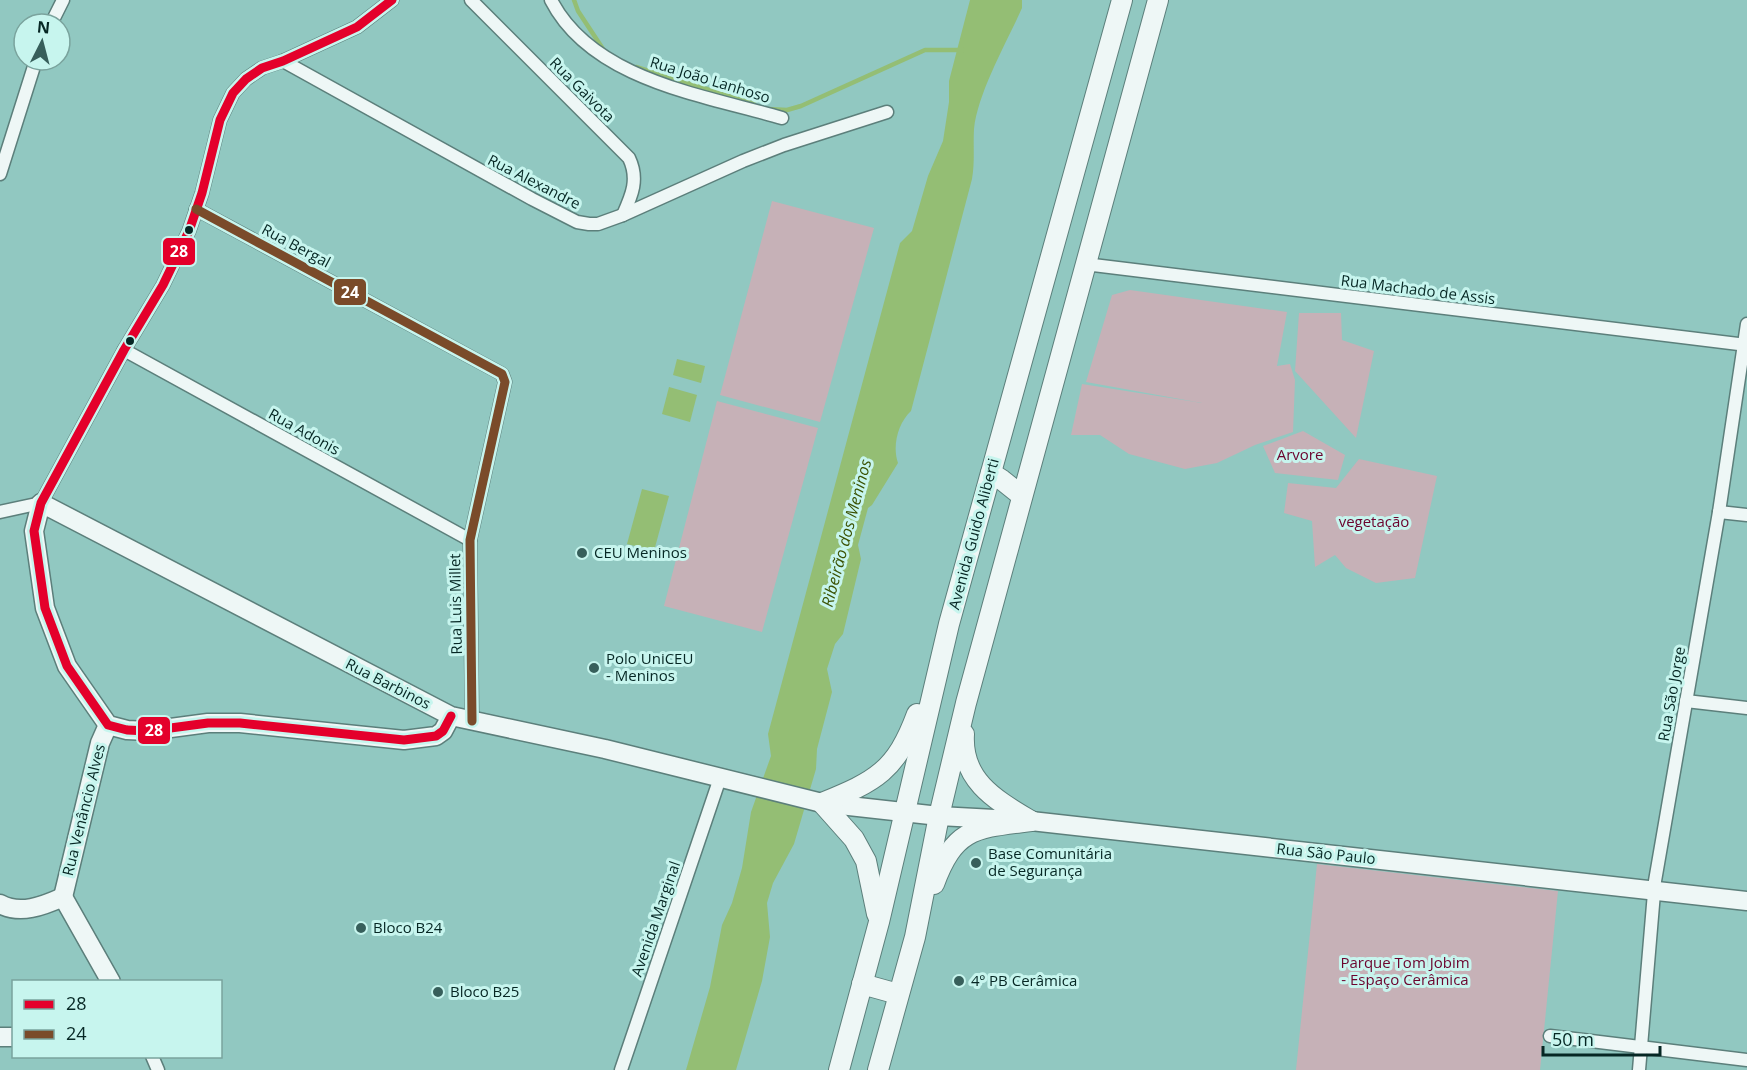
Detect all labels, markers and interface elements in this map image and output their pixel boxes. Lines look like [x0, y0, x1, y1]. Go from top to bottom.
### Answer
north arrow [12, 12, 72, 72]
text: N [36, 15, 51, 39]
street label: Rua João Lanhoso [648, 51, 773, 107]
street label: Rua Gaivota [546, 53, 619, 126]
street label: Rua Alexandre [485, 149, 584, 213]
street label: Rua Bergal [259, 219, 334, 272]
unlabelled marker [183, 224, 195, 236]
line badge: 28 [162, 237, 196, 266]
text: 28 [170, 240, 188, 262]
street label: Rua Machado de Assis [1340, 270, 1497, 308]
line badge: 24 [333, 278, 367, 306]
text: 24 [341, 281, 359, 303]
unlabelled marker [124, 335, 136, 347]
street label: Rua Adonis [265, 403, 344, 459]
park label: Arvore [1277, 444, 1323, 464]
street label: Avenida Guido Aliberti [943, 456, 1003, 612]
water label: Ribeirão dos Meninos [816, 457, 876, 609]
park label: vegetação [1339, 511, 1409, 531]
place label: CEU Meninos [594, 542, 687, 562]
marker: CEU Meninos [575, 546, 589, 560]
street label: Rua Luis Millet [444, 553, 466, 655]
street label: Rua São Jorge [1653, 645, 1689, 743]
place label: Polo UniCEU - Meninos [606, 648, 693, 685]
street label: Rua Barbinos [342, 653, 435, 713]
marker: Polo UniCEU - Meninos [587, 661, 601, 675]
line badge: 28 [137, 716, 171, 745]
text: 28 [145, 719, 163, 741]
street label: Rua Venâncio Alves [57, 742, 109, 878]
street label: Rua São Paulo [1276, 838, 1377, 868]
place label: Base Comunitária de Segurança [988, 843, 1112, 880]
marker: Base Comunitária de Segurança [969, 856, 983, 870]
street label: Avenida Marginal [626, 858, 684, 979]
place label: Bloco B24 [373, 917, 443, 937]
marker: Bloco B24 [354, 921, 368, 935]
park label: Parque Tom Jobim - Espaço Cerâmica [1340, 952, 1470, 989]
place label: 4º PB Cerâmica [971, 970, 1077, 990]
marker: 4º PB Cerâmica [952, 974, 966, 988]
legend [12, 980, 222, 1058]
place label: Bloco B25 [450, 981, 519, 1001]
marker: Bloco B25 [431, 985, 445, 999]
text: 28 [66, 991, 87, 1015]
scale bar [1543, 1019, 1660, 1057]
text: 24 [66, 1021, 87, 1045]
text: 50 m [1552, 1027, 1594, 1051]

